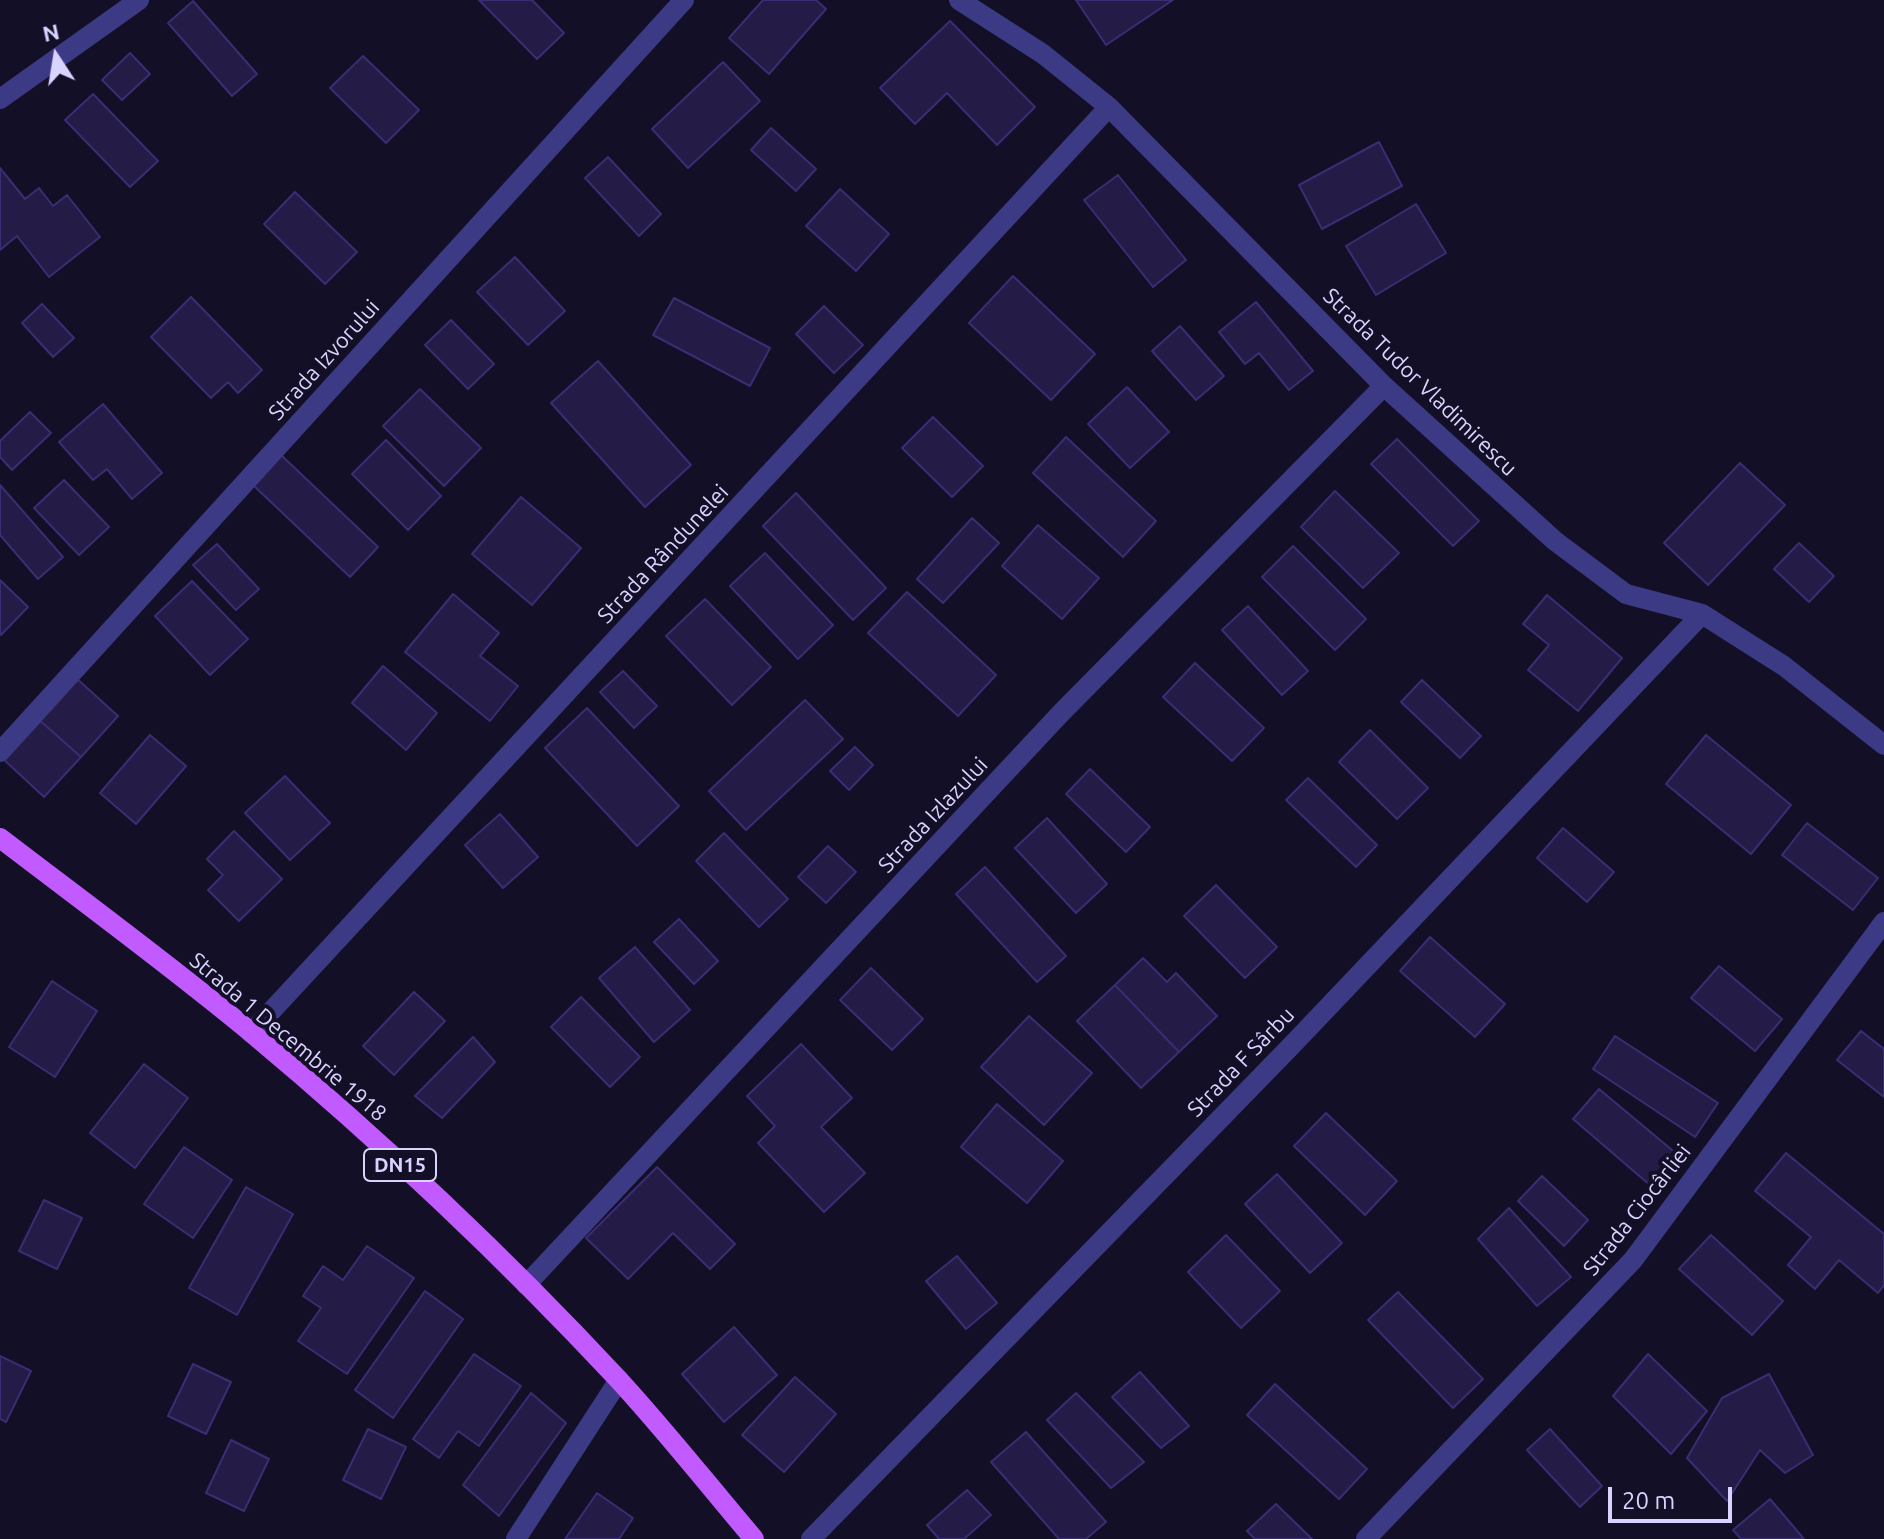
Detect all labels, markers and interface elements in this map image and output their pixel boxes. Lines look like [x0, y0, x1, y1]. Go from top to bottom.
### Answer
north arrow [16, 16, 96, 96]
text: N [40, 18, 62, 46]
street label: Strada Tudor Vladimirescu [1318, 283, 1522, 481]
street label: Strada Izvorului [263, 294, 385, 426]
street label: Strada Rândunelei [592, 479, 734, 629]
street label: Strada Izlazului [873, 752, 993, 878]
street label: Strada 1 Decembrie 1918 [184, 947, 392, 1127]
street label: Strada F Sârbu [1182, 1002, 1300, 1122]
street label: Strada Ciocârliei [1578, 1139, 1696, 1281]
road number: DN15 [364, 1149, 436, 1181]
scale bar [1612, 1471, 1736, 1521]
text: 20 m [1622, 1487, 1675, 1514]

